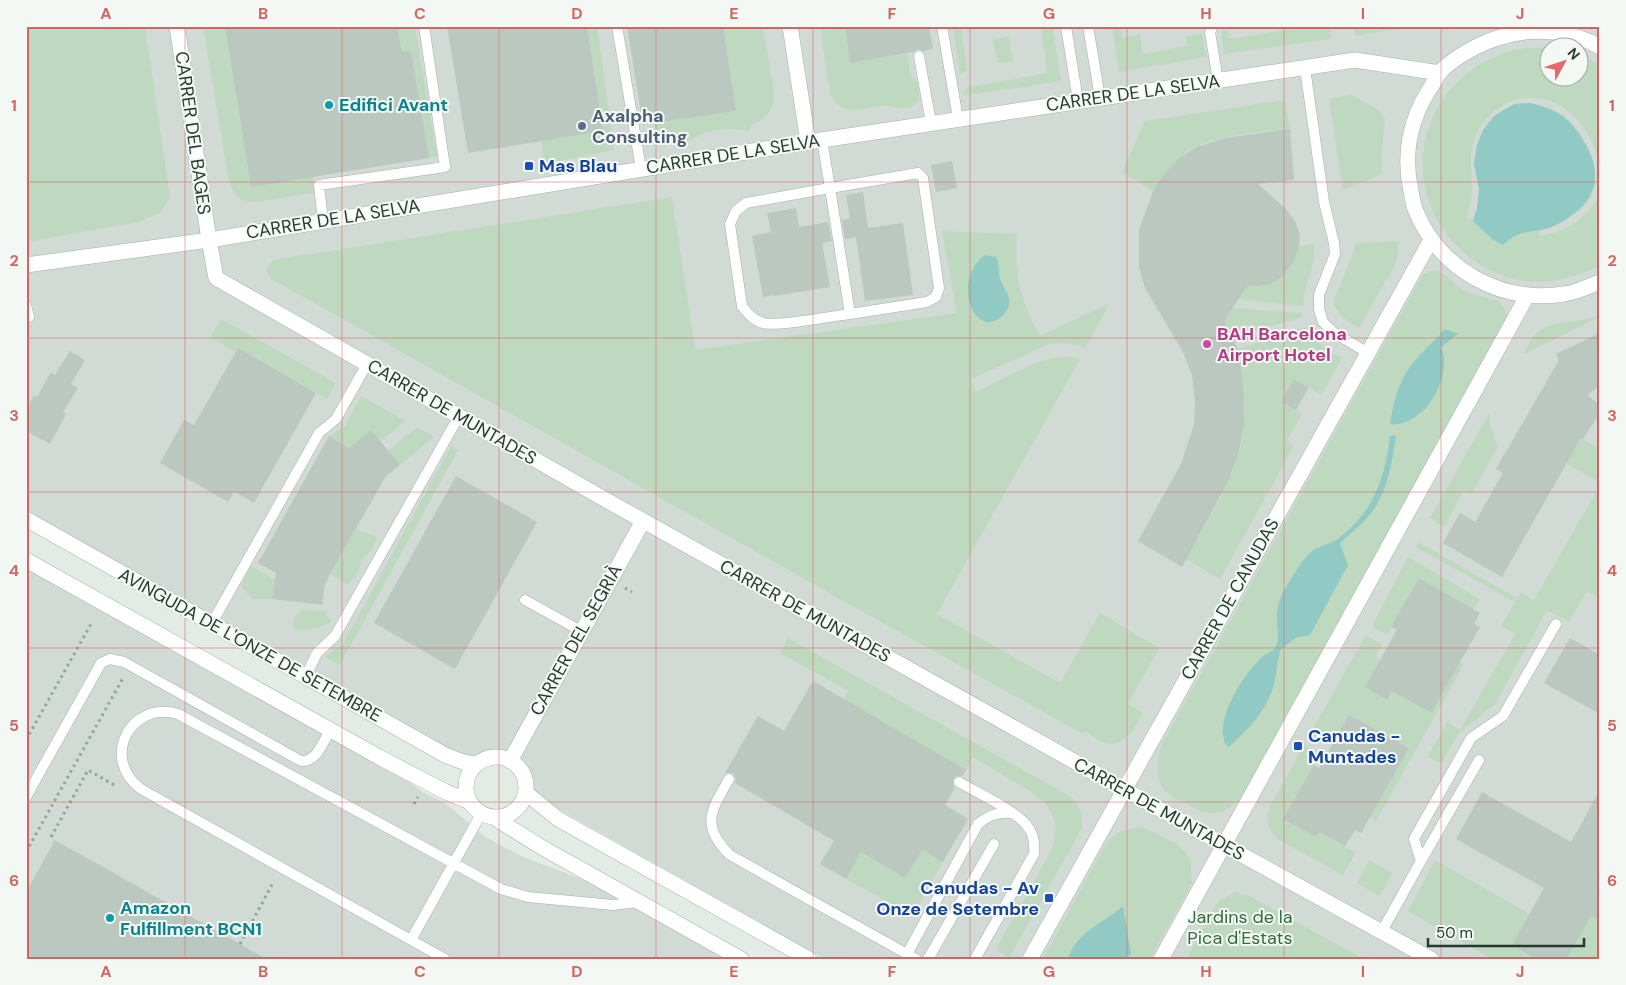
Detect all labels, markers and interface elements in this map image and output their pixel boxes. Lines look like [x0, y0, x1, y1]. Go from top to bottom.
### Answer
text: A [100, 3, 112, 24]
text: B [258, 3, 268, 24]
text: C [414, 3, 426, 24]
text: D [571, 3, 583, 24]
text: E [729, 3, 739, 24]
text: F [888, 3, 897, 24]
text: G [1043, 3, 1055, 24]
text: H [1200, 3, 1212, 24]
text: I [1361, 3, 1365, 24]
text: J [1516, 3, 1524, 24]
north arrow [1538, 38, 1588, 88]
text: N [1564, 44, 1584, 63]
street label: CARRER DEL BAGES [170, 50, 216, 216]
street label: CARRER DE LA SELVA [1045, 69, 1222, 117]
place label: Edifici Avant [339, 93, 448, 117]
text: 1 [11, 95, 17, 116]
text: 1 [1609, 95, 1615, 116]
marker: Edifici Avant [323, 99, 335, 111]
place label: Axalpha Consulting [592, 104, 687, 149]
marker: Axalpha Consulting [576, 120, 588, 132]
street label: CARRER DE LA SELVA [645, 128, 822, 180]
place label: Mas Blau [539, 154, 617, 178]
marker: Mas Blau [523, 160, 535, 172]
street label: CARRER DE LA SELVA [245, 193, 422, 245]
text: 2 [9, 250, 19, 271]
text: 2 [1607, 250, 1617, 271]
place label: BAH Barcelona Airport Hotel [1217, 322, 1347, 367]
marker: BAH Barcelona Airport Hotel [1201, 338, 1213, 350]
street label: CARRER DE MUNTADES [363, 354, 541, 470]
text: 3 [9, 405, 19, 426]
text: 3 [1607, 405, 1617, 426]
street label: CARRER DE CANUDAS [1175, 514, 1285, 684]
street label: CARRER DE MUNTADES [715, 554, 895, 668]
text: 4 [9, 560, 19, 581]
street label: CARRER DEL SEGRIÀ [524, 560, 628, 720]
text: 4 [1607, 560, 1617, 581]
street label: AVINGUDA DE L'ONZE DE SETEMBRE [114, 562, 386, 728]
text: 5 [9, 715, 19, 736]
text: 5 [1607, 715, 1617, 736]
place label: Canudas - Muntades [1308, 724, 1401, 769]
marker: Canudas - Muntades [1292, 740, 1304, 752]
street label: CARRER DE MUNTADES [1069, 752, 1249, 866]
text: 6 [9, 870, 19, 891]
text: 6 [1607, 870, 1617, 891]
place label: Canudas - Av Onze de Setembre [876, 876, 1039, 921]
marker: Canudas - Av Onze de Setembre [1043, 892, 1055, 904]
place label: Amazon Fulfillment BCN1 [120, 896, 262, 941]
park label: Jardins de la Pica d'Estats [1187, 905, 1293, 950]
marker: Amazon Fulfillment BCN1 [104, 912, 116, 924]
scale bar [1428, 915, 1585, 947]
text: 50 m [1436, 923, 1473, 943]
text: A [100, 961, 112, 982]
text: B [258, 961, 268, 982]
text: C [414, 961, 426, 982]
text: D [571, 961, 583, 982]
text: E [729, 961, 739, 982]
text: F [888, 961, 897, 982]
text: G [1043, 961, 1055, 982]
text: H [1200, 961, 1212, 982]
text: I [1361, 961, 1365, 982]
text: J [1516, 961, 1524, 982]

